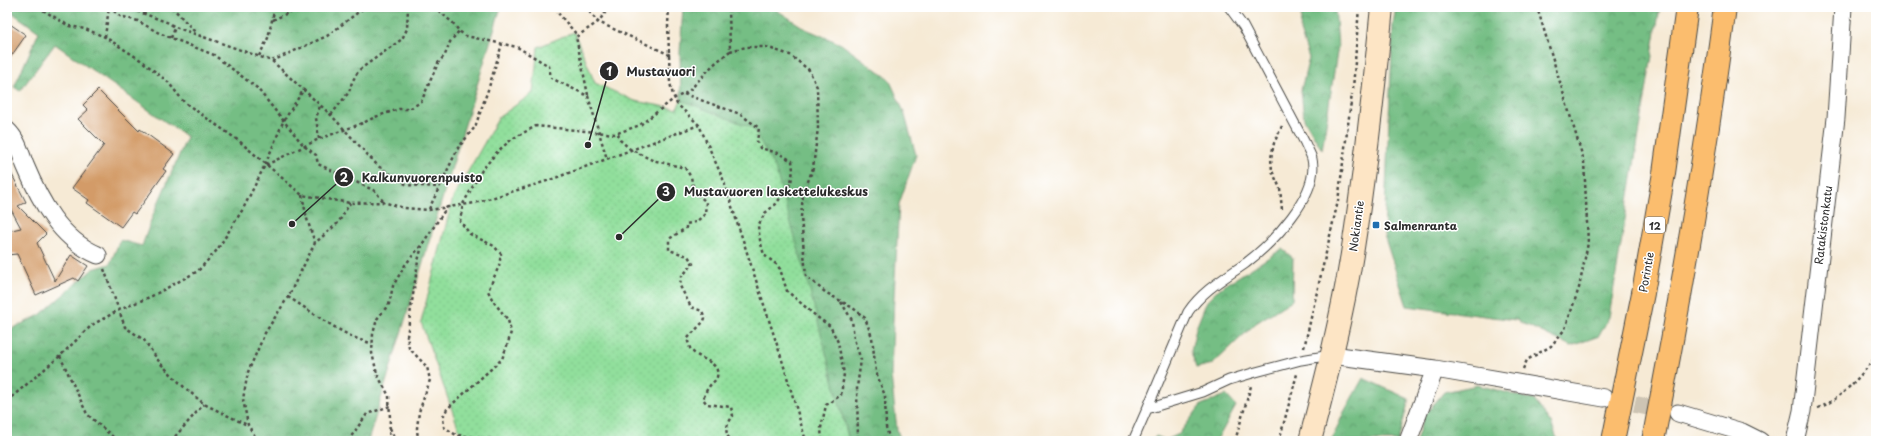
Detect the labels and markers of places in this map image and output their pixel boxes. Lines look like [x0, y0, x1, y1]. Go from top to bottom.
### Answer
callout: Mustavuori [599, 59, 704, 83]
callout: Kalkunvuorenpuisto [334, 165, 490, 189]
callout: Mustavuoren laskettelukeskus [656, 180, 876, 204]
place label: Salmenranta [1384, 217, 1458, 234]
marker: Salmenranta [1371, 220, 1381, 230]

